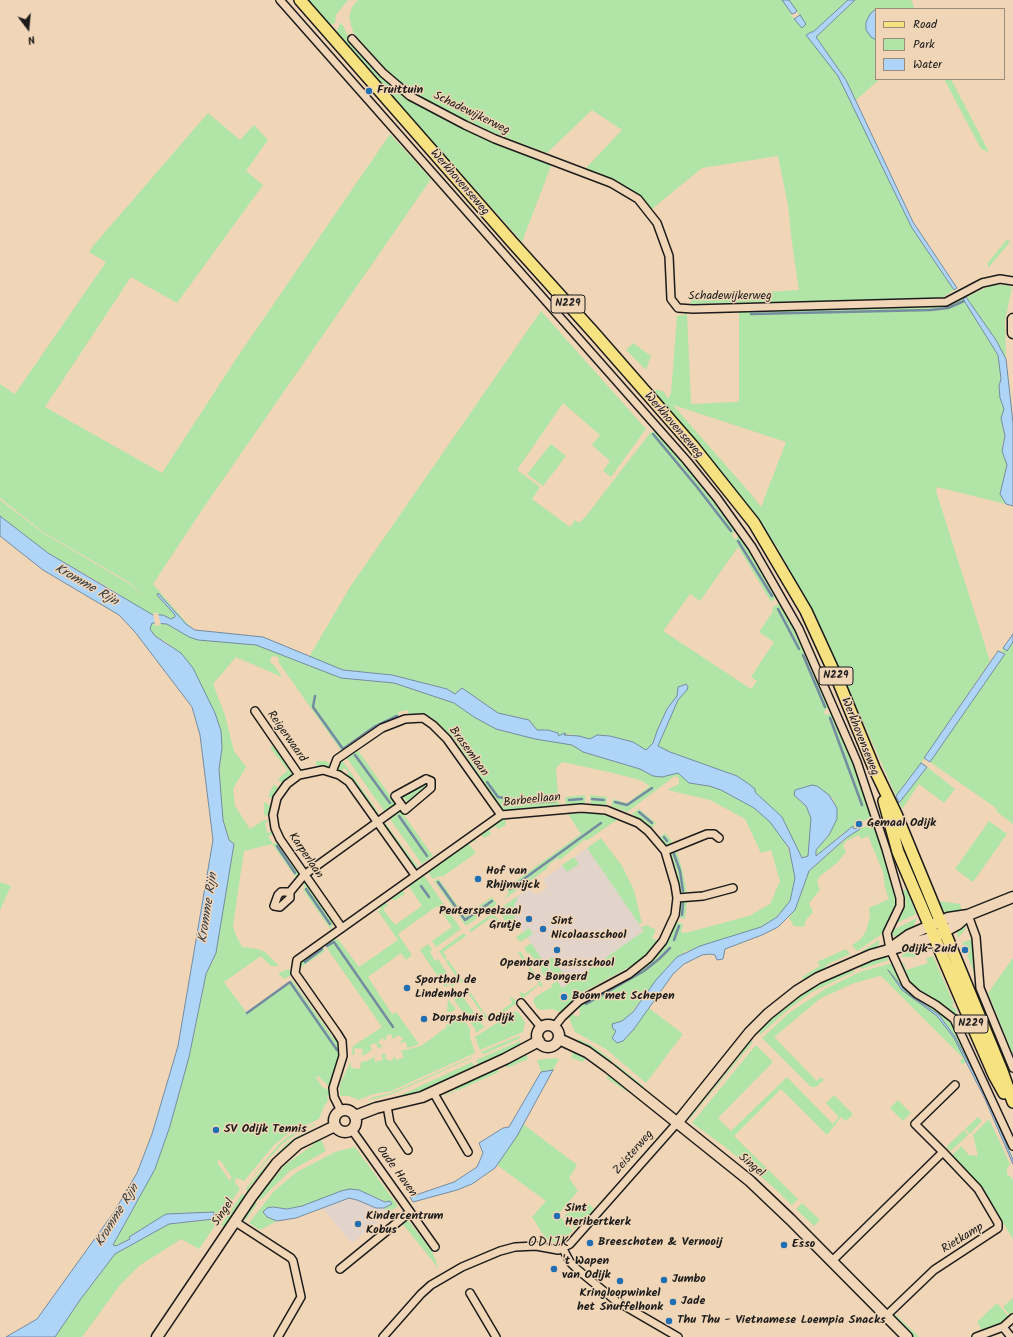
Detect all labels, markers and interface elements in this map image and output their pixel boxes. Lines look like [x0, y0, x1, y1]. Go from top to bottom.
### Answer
north arrow [8, 8, 48, 48]
legend [875, 8, 1005, 80]
text: Road [913, 15, 937, 34]
text: N [25, 30, 37, 49]
text: Park [913, 35, 935, 54]
text: Water [913, 55, 942, 74]
place label: Fruittuin [377, 84, 423, 98]
marker: Fruittuin [364, 86, 374, 96]
street label: Schadewijkerweg [430, 89, 512, 139]
street label: Werkhovenseweg [426, 147, 492, 219]
street label: Schadewijkerweg [688, 290, 772, 304]
road number: N229 [551, 295, 585, 313]
street label: Werkhovenseweg [640, 390, 706, 462]
water label: Kromme Rijn [52, 562, 120, 610]
road number: N229 [819, 667, 853, 685]
street label: Werkhovenseweg [837, 696, 881, 778]
street label: Reigerwaard [263, 708, 309, 766]
street label: Brasemlaan [445, 724, 491, 780]
street label: Barbeellaan [502, 791, 562, 811]
place label: Gemaal Odijk [867, 817, 936, 831]
marker: Gemaal Odijk [854, 819, 864, 829]
street label: Karperlaan [284, 830, 326, 882]
place label: Hof van Rhijnwijck [486, 865, 539, 893]
water label: Kromme Rijn [196, 872, 222, 944]
marker: Hof van Rhijnwijck [473, 874, 483, 884]
place label: Peuterspeelzaal Grutje [439, 905, 521, 933]
marker: Peuterspeelzaal Grutje [524, 914, 534, 924]
place label: Sint Nicolaasschool [551, 915, 626, 943]
marker: Sint Nicolaasschool [538, 924, 548, 934]
place label: Odijk-Zuid [901, 943, 957, 957]
marker: Openbare Basisschool De Bongerd [552, 945, 562, 955]
marker: Odijk-Zuid [960, 945, 970, 955]
place label: Openbare Basisschool De Bongerd [500, 957, 614, 985]
place label: Sporthal de Lindenhof [415, 974, 476, 1002]
marker: Sporthal de Lindenhof [402, 983, 412, 993]
place label: Boom met Schepen [572, 990, 675, 1004]
marker: Boom met Schepen [559, 992, 569, 1002]
place label: Dorpshuis Odijk [432, 1012, 514, 1026]
marker: Dorpshuis Odijk [419, 1014, 429, 1024]
road number: N229 [954, 1015, 988, 1033]
place label: SV Odijk Tennis [224, 1123, 307, 1137]
marker: SV Odijk Tennis [211, 1125, 221, 1135]
street label: Zeisterweg [611, 1128, 657, 1178]
street label: Oude Haven [373, 1144, 419, 1200]
street label: Singel [735, 1151, 767, 1181]
water label: Kromme Rijn [93, 1182, 143, 1250]
street label: Singel [210, 1197, 238, 1229]
place label: Sint Heribertkerk [565, 1202, 631, 1230]
place label: Kindercentrum Kobus [366, 1210, 443, 1238]
marker: Sint Heribertkerk [552, 1211, 562, 1221]
marker: Kindercentrum Kobus [353, 1219, 363, 1229]
street label: Rietkamp [939, 1221, 987, 1257]
district label: ODIJK [528, 1236, 570, 1252]
place label: Breeschoten & Vernooij [598, 1236, 722, 1250]
marker: Breeschoten & Vernooij [585, 1238, 595, 1248]
place label: Esso [792, 1238, 815, 1252]
marker: Esso [779, 1240, 789, 1250]
place label: 't Wapen van Odijk [562, 1255, 611, 1283]
marker: 't Wapen van Odijk [549, 1264, 559, 1274]
place label: Jumbo [672, 1273, 706, 1287]
marker: Jumbo [659, 1275, 669, 1285]
marker: Kringloopwinkel het Snuffelhonk [615, 1276, 625, 1286]
place label: Kringloopwinkel het Snuffelhonk [577, 1287, 663, 1315]
place label: Jade [681, 1295, 705, 1309]
marker: Jade [668, 1297, 678, 1307]
place label: Thu Thu - Vietnamese Loempia Snacks [677, 1314, 886, 1328]
marker: Thu Thu - Vietnamese Loempia Snacks [664, 1316, 674, 1326]

